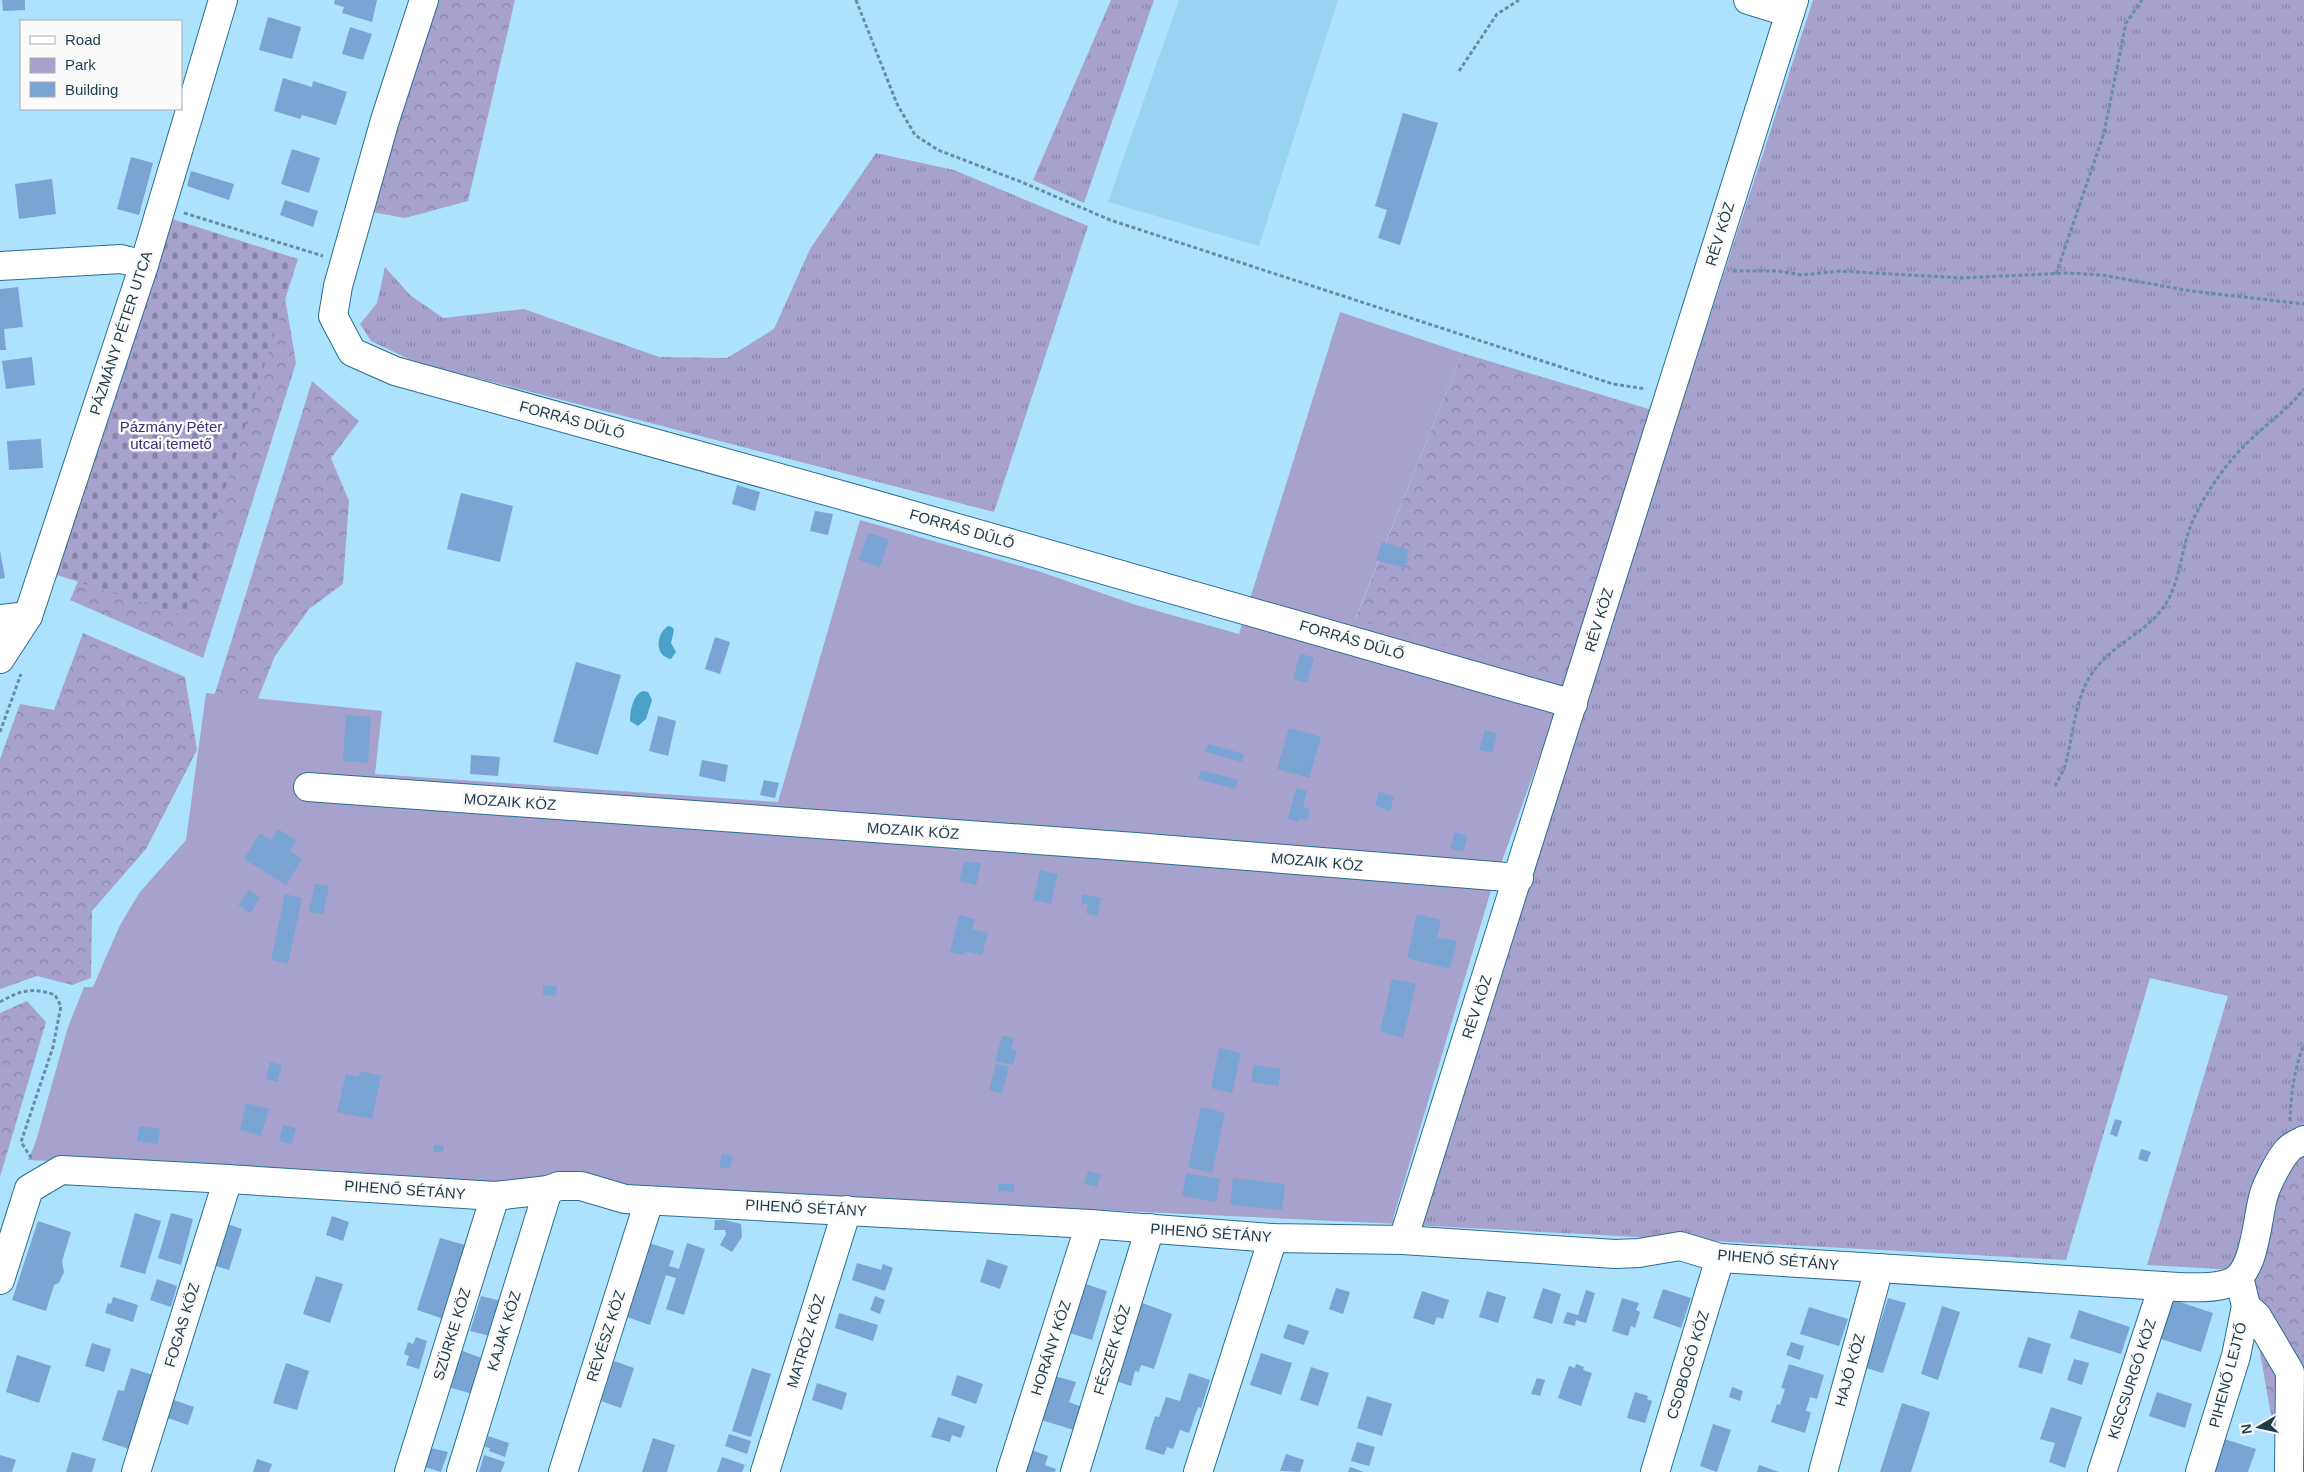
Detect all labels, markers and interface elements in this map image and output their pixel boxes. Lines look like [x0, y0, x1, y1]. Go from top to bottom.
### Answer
legend [20, 20, 182, 110]
text: Road [65, 31, 101, 48]
text: Park [65, 56, 96, 73]
text: Building [65, 81, 118, 98]
street label: RÉV KÖZ [1702, 200, 1737, 268]
street label: PÁZMÁNY PÉTER UTCA [86, 249, 155, 417]
street label: FORRÁS DŰLŐ [518, 397, 627, 442]
park label: Pázmány Péter utcai temető [120, 418, 222, 452]
street label: FORRÁS DŰLŐ [908, 505, 1017, 552]
street label: RÉV KÖZ [1581, 586, 1616, 654]
street label: FORRÁS DŰLŐ [1298, 616, 1407, 663]
street label: MOZAIK KÖZ [463, 790, 557, 813]
street label: MOZAIK KÖZ [866, 819, 960, 842]
street label: MOZAIK KÖZ [1270, 849, 1364, 874]
street label: RÉV KÖZ [1458, 973, 1495, 1041]
street label: PIHENŐ SÉTÁNY [344, 1177, 466, 1202]
street label: PIHENŐ SÉTÁNY [745, 1196, 867, 1219]
street label: PIHENŐ SÉTÁNY [1150, 1220, 1272, 1245]
street label: PIHENŐ SÉTÁNY [1717, 1246, 1839, 1273]
street label: FOGAS KÖZ [161, 1281, 202, 1369]
street label: SZÜRKE KÖZ [429, 1286, 474, 1382]
street label: RÉVÉSZ KÖZ [583, 1288, 628, 1384]
street label: KAJAK KÖZ [483, 1289, 524, 1373]
street label: MATRÓZ KÖZ [783, 1292, 828, 1390]
street label: HORÁNY KÖZ [1027, 1298, 1074, 1398]
street label: FÉSZEK KÖZ [1090, 1303, 1133, 1397]
street label: CSOBOGÓ KÖZ [1663, 1309, 1712, 1421]
street label: KISCSURGÓ KÖZ [2104, 1317, 2159, 1441]
street label: PIHENŐ LEJTŐ [2205, 1320, 2251, 1430]
street label: HAJÓ KÖZ [1831, 1331, 1868, 1408]
north arrow [2234, 1402, 2284, 1452]

